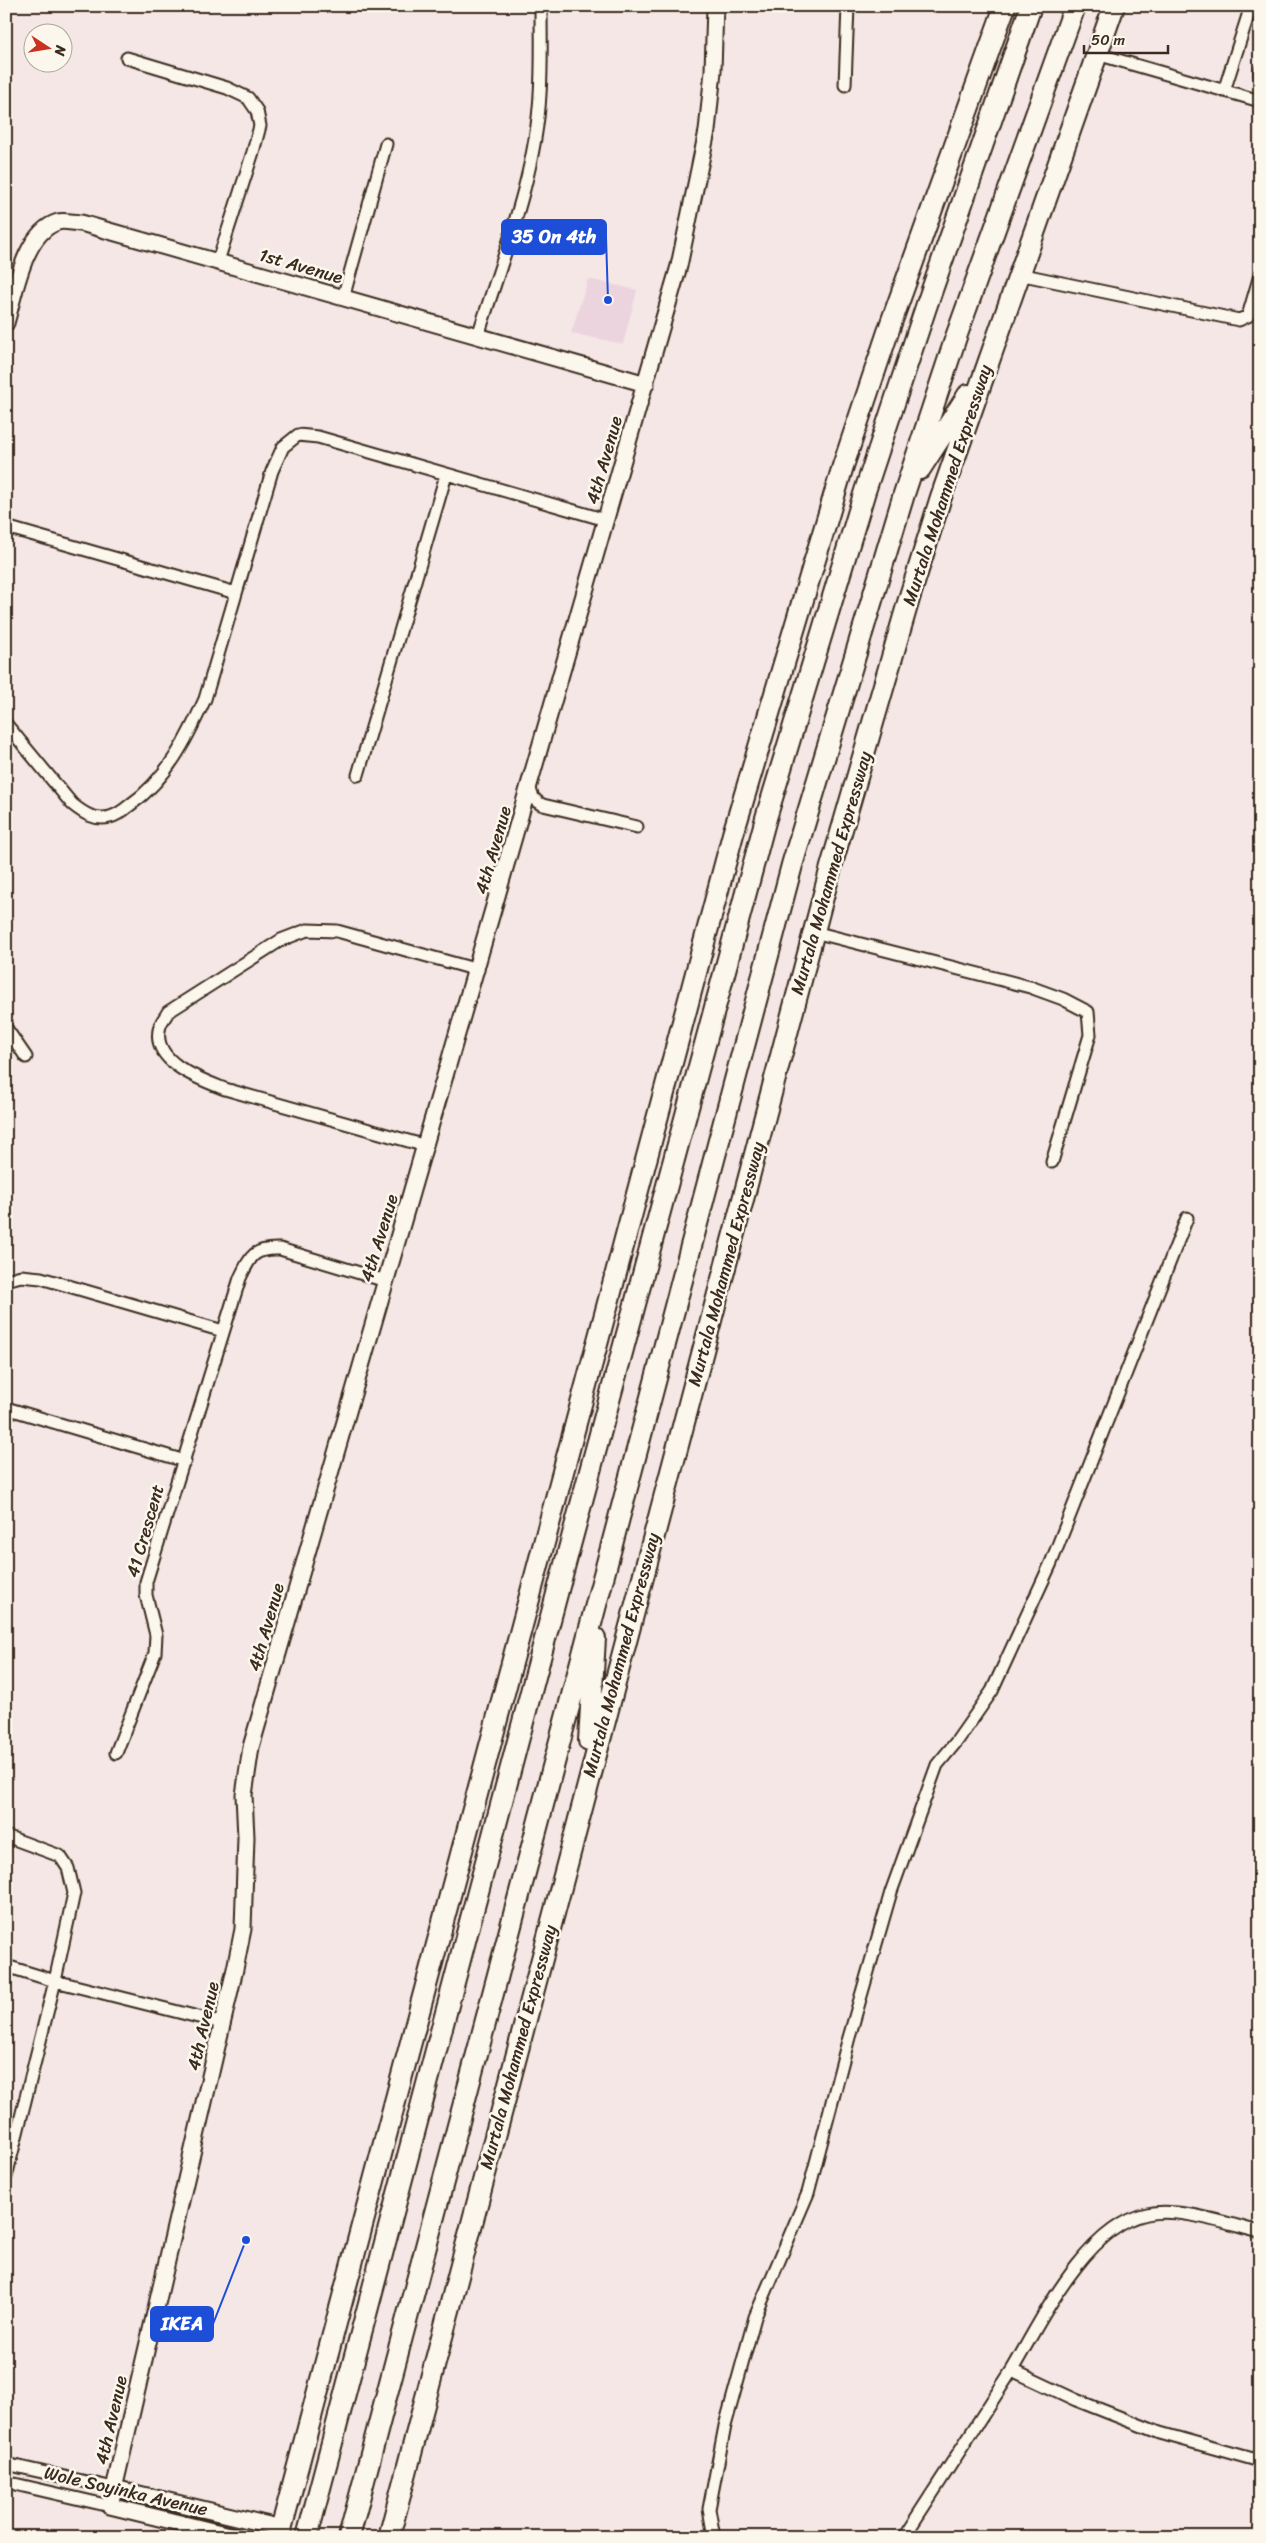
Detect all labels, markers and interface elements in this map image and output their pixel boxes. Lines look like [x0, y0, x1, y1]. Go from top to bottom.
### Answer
north arrow [22, 22, 72, 72]
scale bar [1084, 22, 1167, 54]
text: 50 m [1091, 27, 1126, 53]
text: N [47, 42, 74, 58]
callout: 35 On 4th [502, 220, 606, 254]
text: 35 On 4th [511, 220, 596, 253]
street label: 1st Avenue [255, 239, 347, 293]
street label: Murtala Mohammed Expressway [893, 360, 1001, 610]
street label: 4th Avenue [576, 412, 632, 508]
street label: Murtala Mohammed Expressway [781, 747, 881, 999]
street label: 4th Avenue [465, 802, 521, 898]
street label: Murtala Mohammed Expressway [678, 1137, 774, 1390]
street label: 4th Avenue [350, 1190, 408, 1286]
street label: 41 Crescent [116, 1481, 174, 1581]
street label: Murtala Mohammed Expressway [573, 1528, 669, 1781]
street label: 4th Avenue [238, 1579, 294, 1675]
street label: Murtala Mohammed Expressway [470, 1920, 566, 2173]
street label: 4th Avenue [177, 1978, 229, 2074]
callout: IKEA [151, 2307, 213, 2341]
text: IKEA [160, 2307, 203, 2340]
street label: 4th Avenue [85, 2372, 137, 2468]
street label: Wole Soyinka Avenue [41, 2457, 211, 2525]

